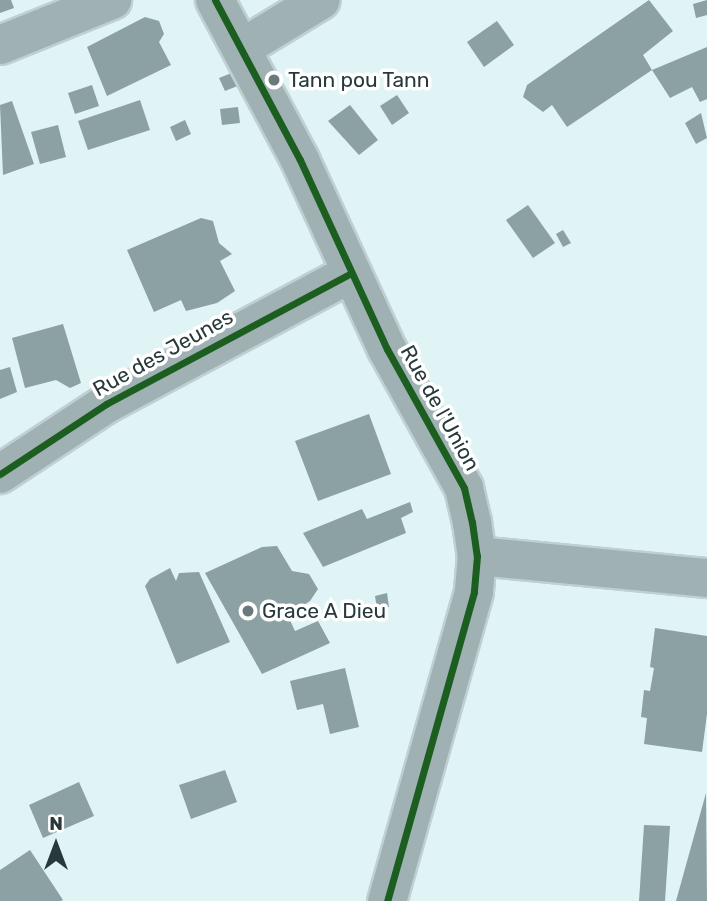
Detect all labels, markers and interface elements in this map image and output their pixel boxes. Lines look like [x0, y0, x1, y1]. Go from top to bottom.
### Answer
place label: Tann pou Tann [288, 67, 430, 93]
marker: Tann pou Tann [266, 72, 282, 88]
street label: Rue des Jeunes [89, 304, 237, 402]
street label: Rue de l'Union [395, 341, 485, 475]
place label: Grace A Dieu [262, 598, 387, 624]
marker: Grace A Dieu [240, 603, 256, 619]
north arrow [21, 810, 91, 880]
text: N [49, 812, 63, 835]

